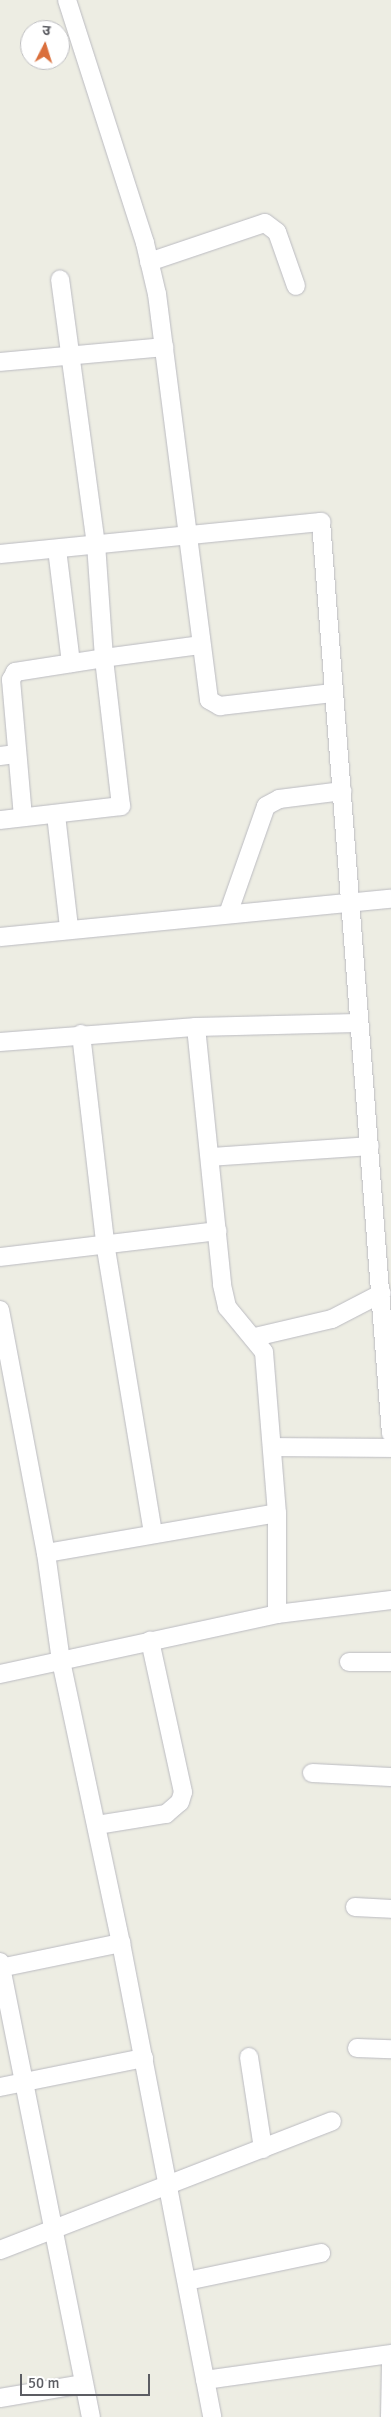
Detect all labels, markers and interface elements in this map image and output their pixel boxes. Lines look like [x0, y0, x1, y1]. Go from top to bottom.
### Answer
north arrow [20, 20, 70, 70]
text: उ [41, 22, 51, 39]
scale bar [22, 2364, 152, 2396]
text: 50 m [28, 2374, 59, 2392]

